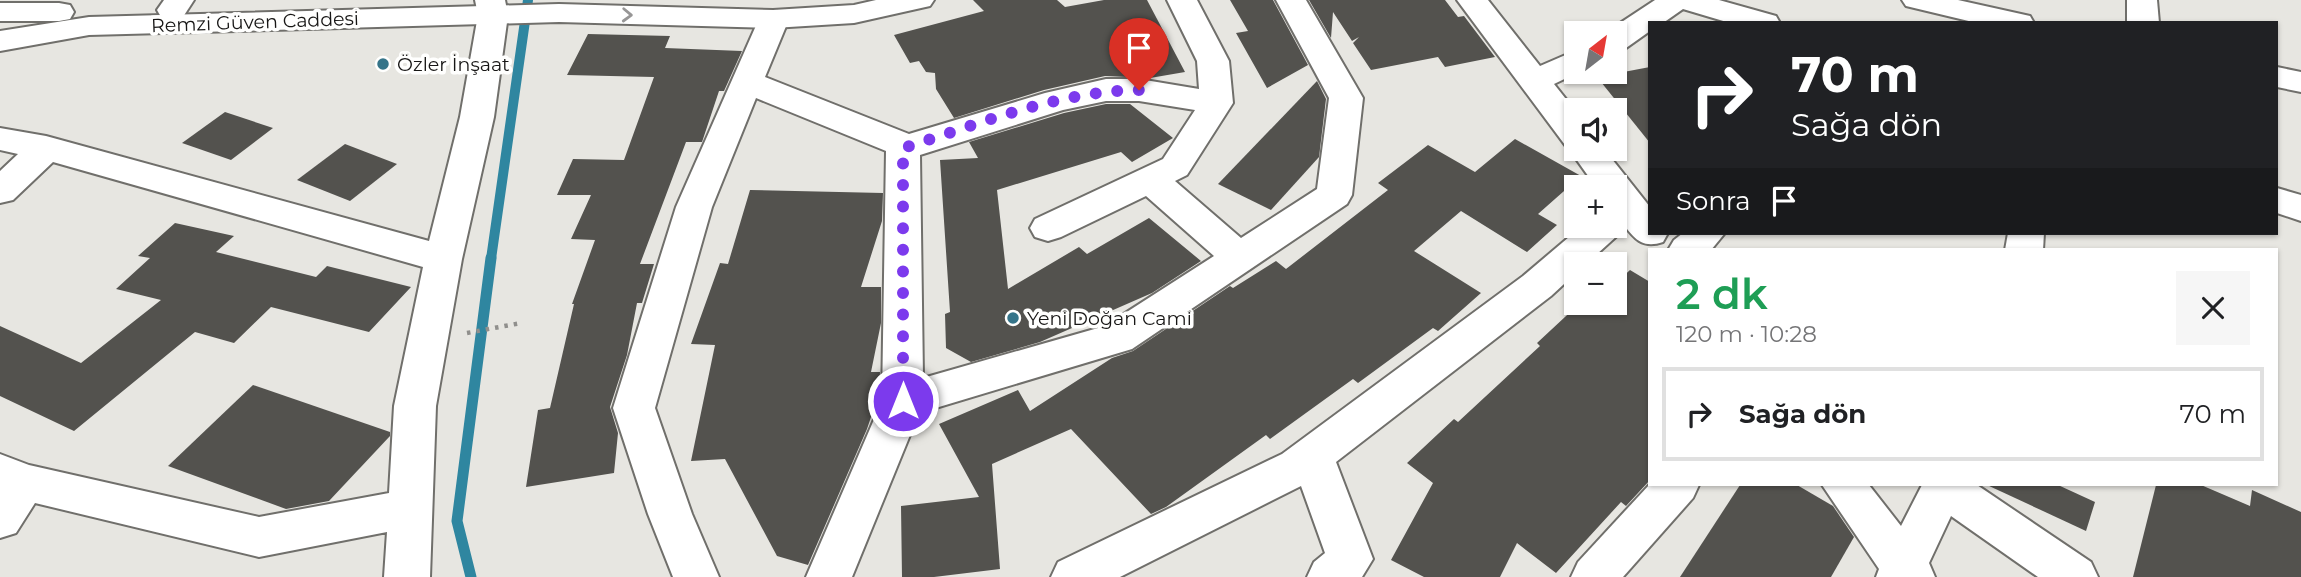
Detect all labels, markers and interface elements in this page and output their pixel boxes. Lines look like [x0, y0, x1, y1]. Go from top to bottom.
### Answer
street label: Remzi Güven Caddesi [151, 7, 359, 37]
one-way arrow [622, 7, 633, 23]
pin [1109, 18, 1169, 90]
north arrow [1564, 21, 1628, 84]
map controls [1564, 21, 1627, 315]
icon: arrive [1120, 29, 1158, 67]
text: 70 m [1791, 45, 1919, 104]
icon: right [1676, 49, 1767, 140]
place label: Özler İnşaat [397, 53, 510, 76]
marker: Özler İnşaat [375, 56, 391, 72]
button: sound [1564, 98, 1627, 161]
text: Sağa dön [1791, 105, 1942, 144]
button: + [1564, 175, 1627, 238]
icon: arrive [1765, 182, 1803, 220]
text: Sonra [1676, 185, 1751, 217]
button: − [1564, 252, 1627, 315]
text: 2 dk [1676, 268, 1768, 320]
button: close [2176, 271, 2250, 345]
place label: Yeni Doğan Cami [1027, 307, 1192, 330]
marker: Yeni Doğan Cami [1005, 310, 1021, 326]
text: 120 m · 10:28 [1676, 320, 1817, 348]
position arrow [866, 364, 940, 438]
icon: right [1680, 395, 1718, 433]
text: Sağa dön [1739, 398, 1866, 430]
text: 70 m [2180, 398, 2246, 430]

